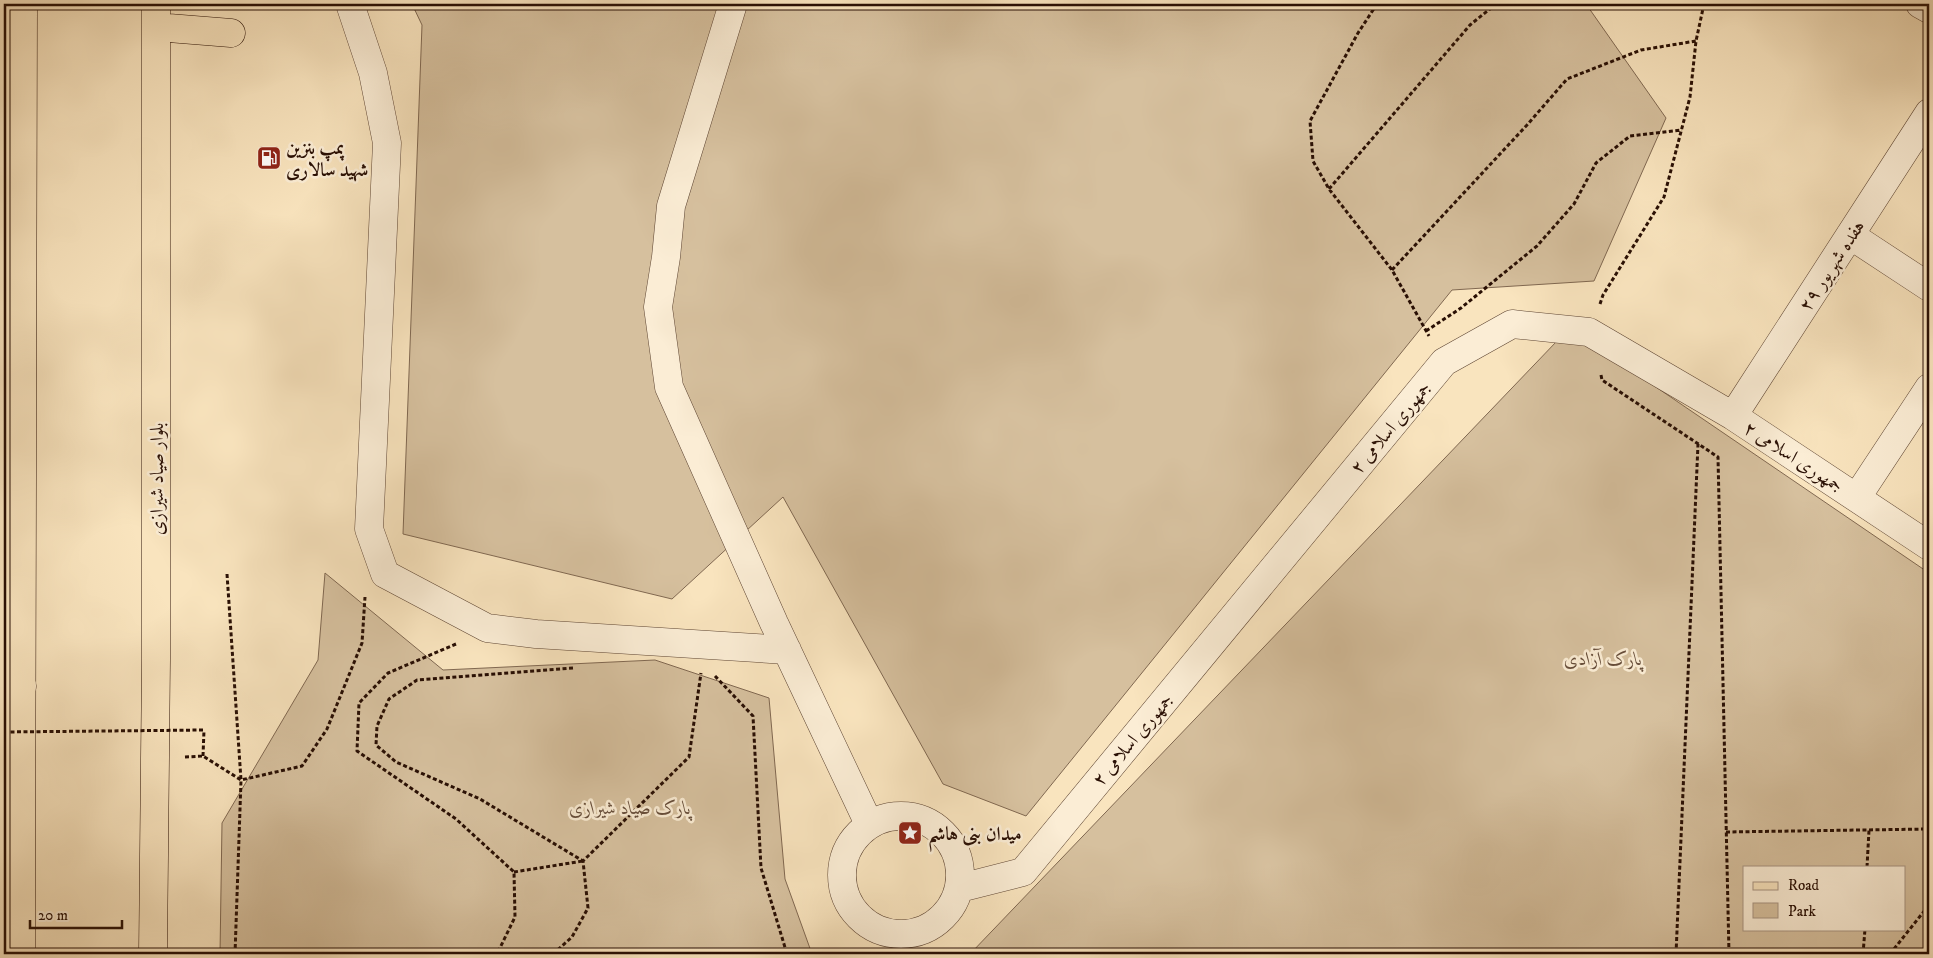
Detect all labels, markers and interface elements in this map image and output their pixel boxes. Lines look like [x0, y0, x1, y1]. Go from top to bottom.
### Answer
place label: پمپ بنزین شهید سالاری [286, 137, 368, 182]
fuel station icon: پمپ بنزین شهید سالاری [256, 145, 282, 171]
street label: هفده شهریور ۲۹ [1794, 216, 1870, 316]
street label: جمهوری اسلامی ۲ [1346, 377, 1436, 479]
street label: جمهوری اسلامی ۲ [1739, 417, 1847, 498]
street label: بلوار صیاد شیرازی [146, 423, 169, 535]
park label: پارک آزادی [1564, 648, 1644, 672]
street label: جمهوری اسلامی ۲ [1088, 689, 1178, 791]
park label: پارک صیاد شیرازی [569, 797, 692, 821]
place icon: میدان بنی هاشم [897, 820, 923, 846]
place label: میدان بنی هاشم [928, 823, 1022, 852]
legend [1743, 866, 1906, 930]
text: Road [1788, 876, 1820, 895]
scale bar [30, 898, 122, 930]
text: Park [1788, 902, 1817, 921]
text: 20 m [38, 906, 68, 925]

